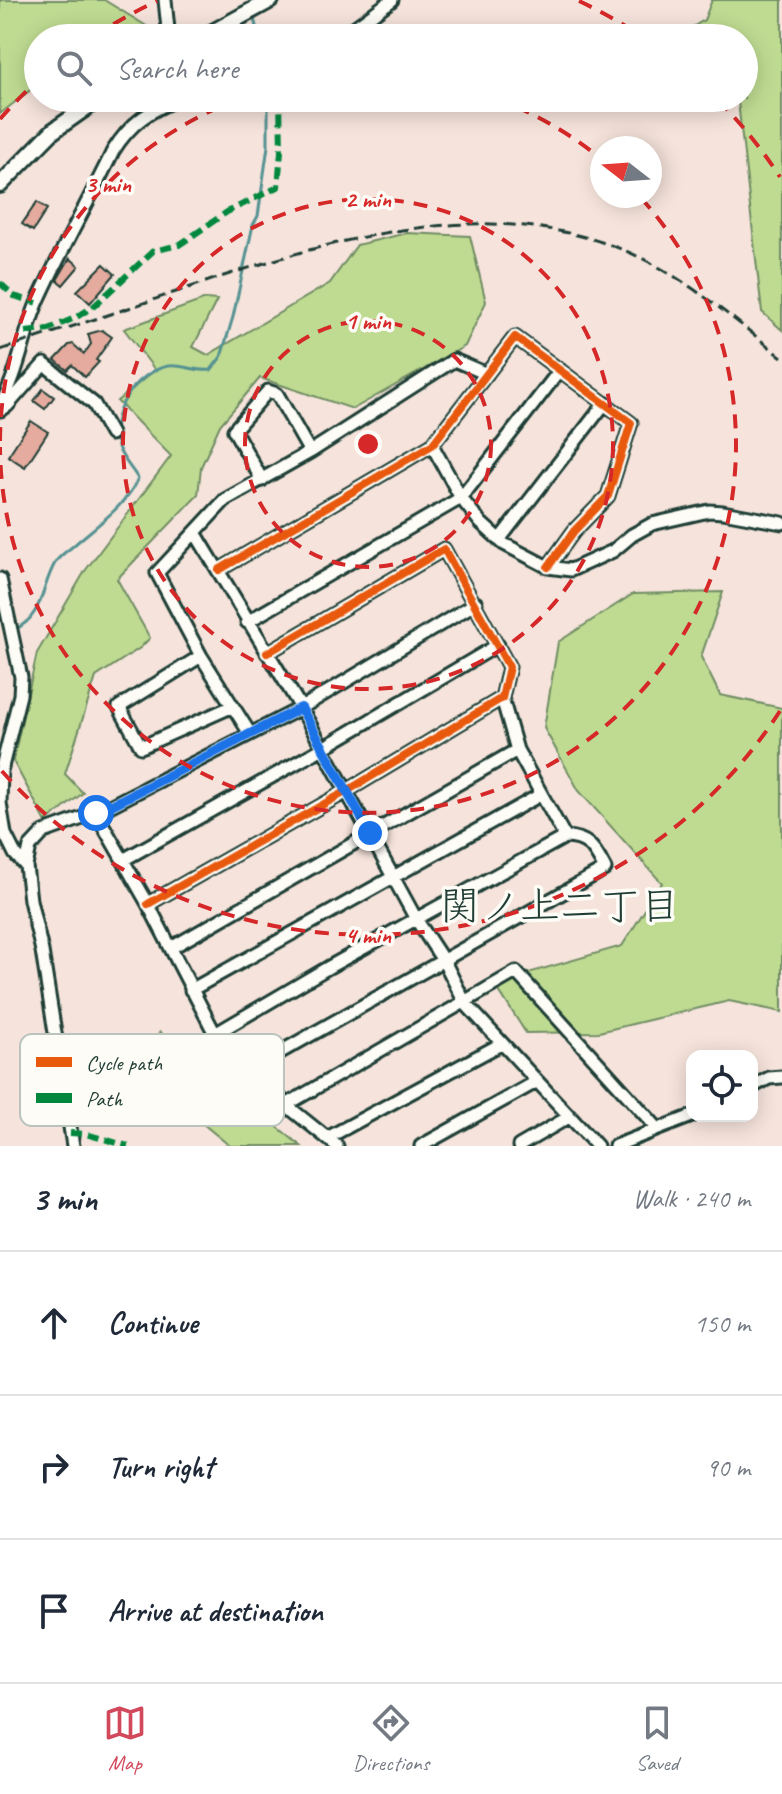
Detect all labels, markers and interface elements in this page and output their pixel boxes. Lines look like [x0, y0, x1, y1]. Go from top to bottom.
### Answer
search box [24, 24, 758, 112]
icon: search [52, 46, 96, 90]
text: Search here [116, 49, 238, 87]
north arrow [590, 136, 662, 208]
text: 3 min [85, 169, 132, 199]
text: 2 min [345, 184, 392, 214]
text: 1 min [345, 306, 392, 336]
centre of rings [354, 430, 382, 458]
route start [78, 795, 114, 831]
route end [352, 815, 388, 851]
district label: 関ノ上二丁目 [440, 881, 680, 931]
text: 4 min [345, 920, 392, 950]
legend [20, 1034, 284, 1126]
text: Cycle path [86, 1049, 163, 1077]
map controls [686, 1050, 758, 1122]
button: locate [686, 1050, 758, 1122]
text: Path [86, 1085, 123, 1113]
text: 3 min [32, 1177, 97, 1220]
text: Walk · 240 m [633, 1182, 750, 1215]
icon: ahead [32, 1301, 76, 1345]
text: Continue [108, 1304, 198, 1342]
text: 150 m [694, 1307, 750, 1340]
icon: right [32, 1445, 76, 1489]
text: Turn right [108, 1448, 213, 1486]
text: 90 m [706, 1451, 750, 1484]
icon: arrive [32, 1589, 76, 1633]
text: Arrive at destination [108, 1592, 323, 1630]
tab: Map [103, 1701, 147, 1777]
tab: Directions [353, 1701, 429, 1777]
tab: Saved [635, 1701, 679, 1777]

